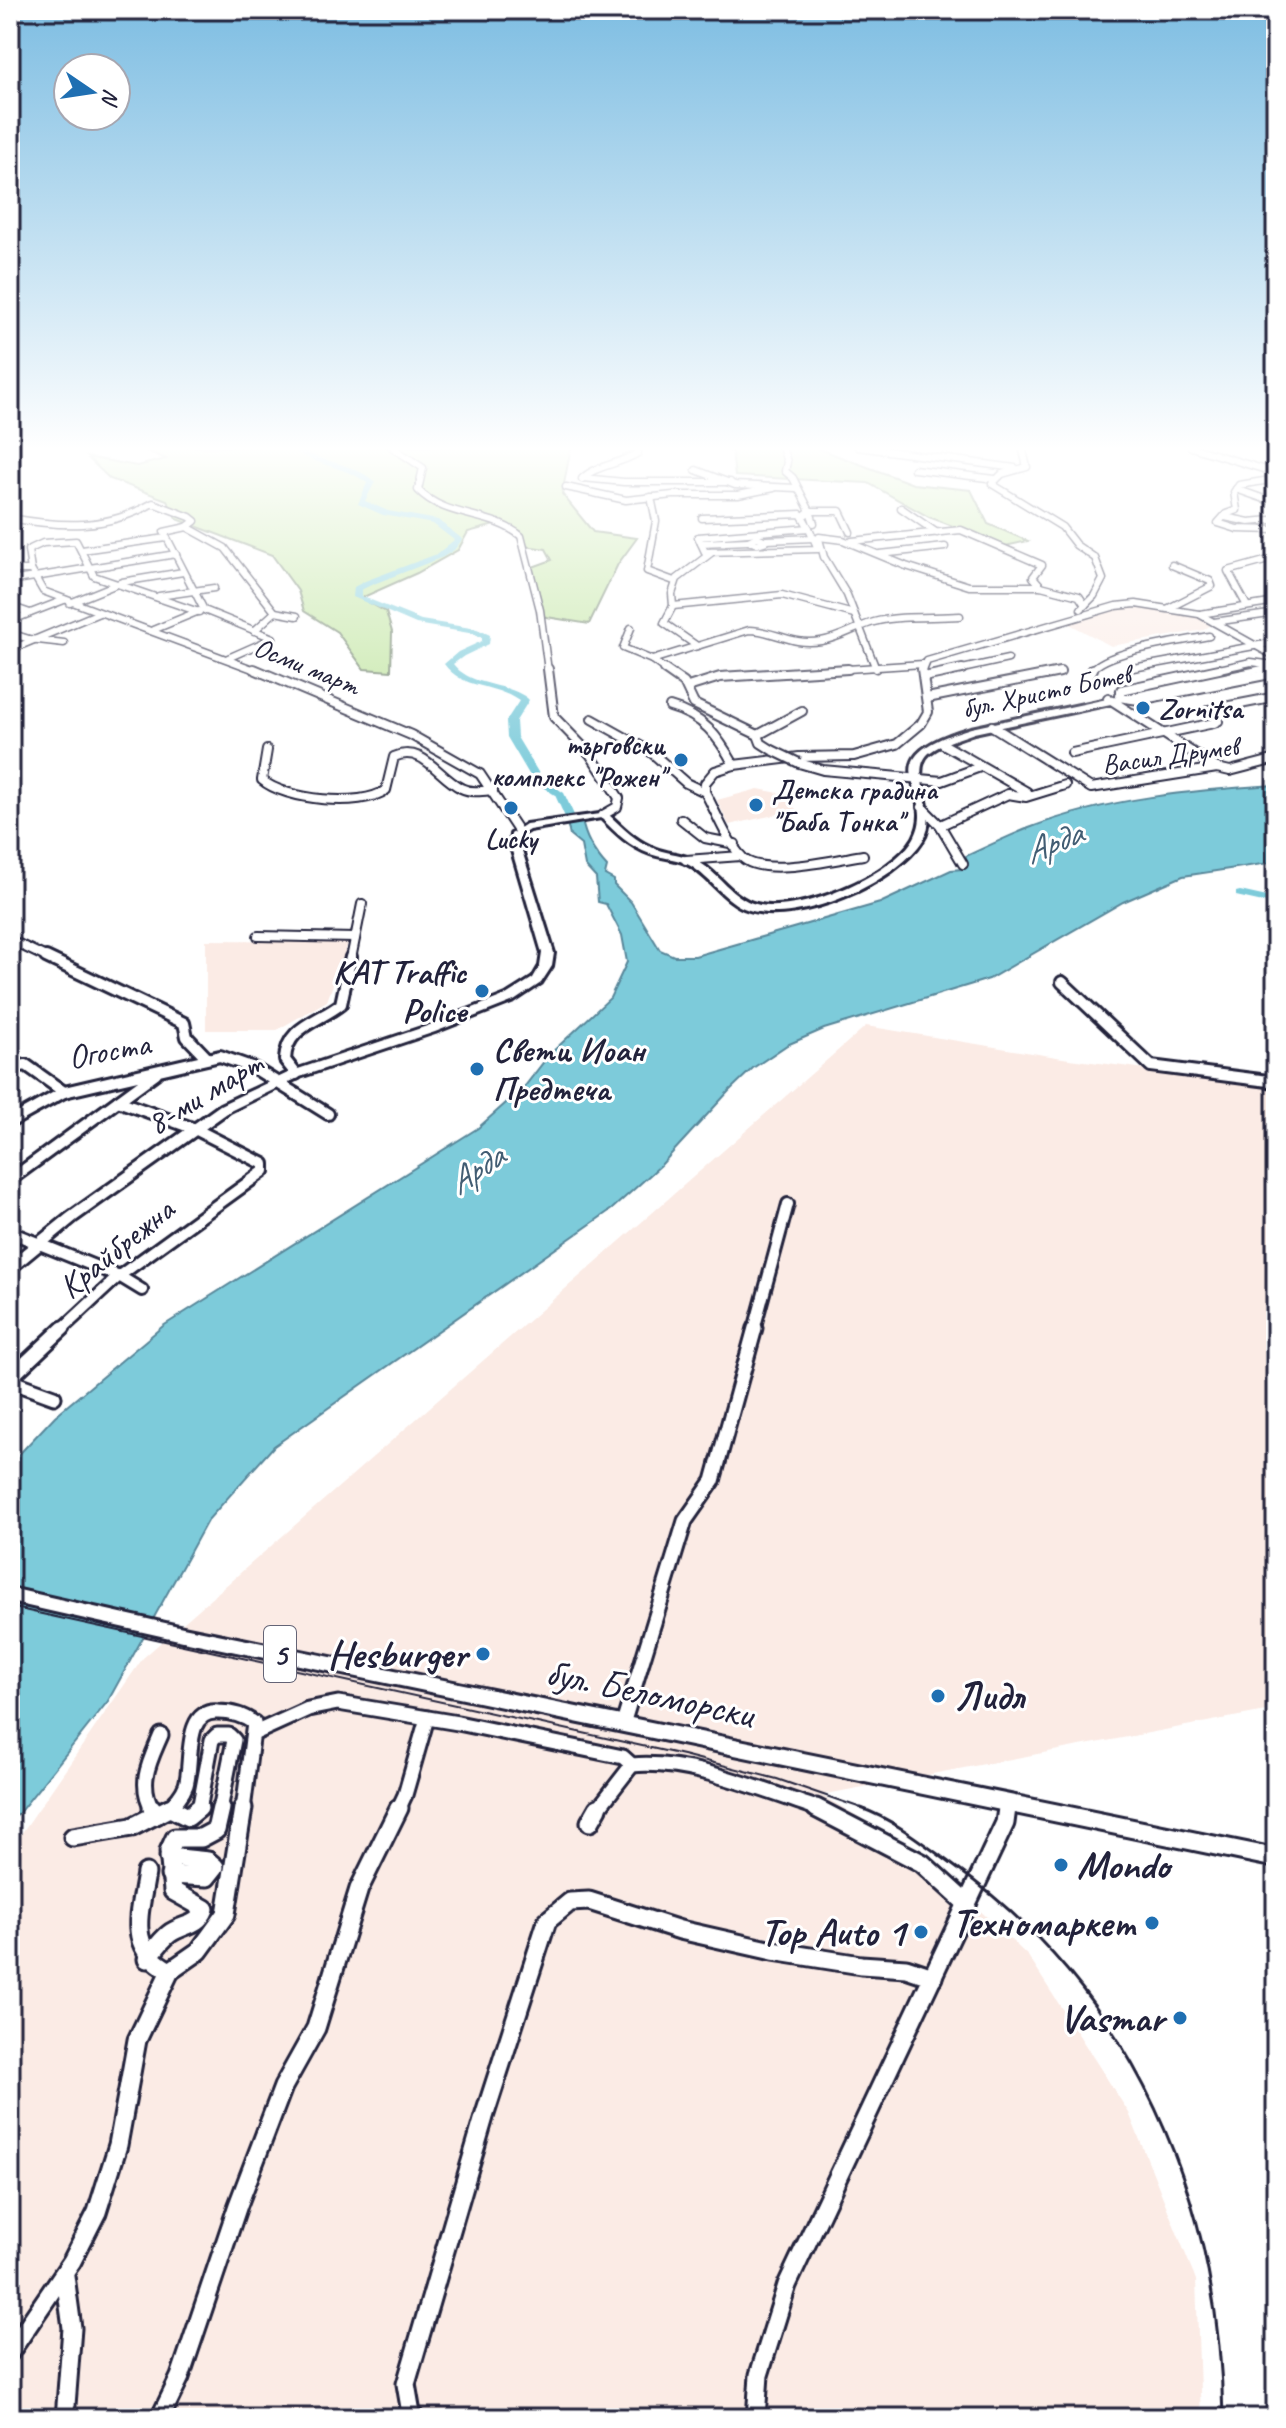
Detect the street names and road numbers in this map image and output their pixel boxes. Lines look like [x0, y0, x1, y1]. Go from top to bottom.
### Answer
street label: Осми март [249, 629, 367, 704]
street label: бул. Христо Ботев [959, 655, 1138, 726]
street label: Васил Друмев [1100, 727, 1245, 782]
street label: Огоста [65, 1021, 156, 1078]
street label: 8-ми март [138, 1040, 272, 1144]
street label: Крайбрежна [49, 1187, 184, 1308]
road number: 5 [264, 1626, 296, 1682]
street label: бул. Беломорски [542, 1647, 761, 1740]

